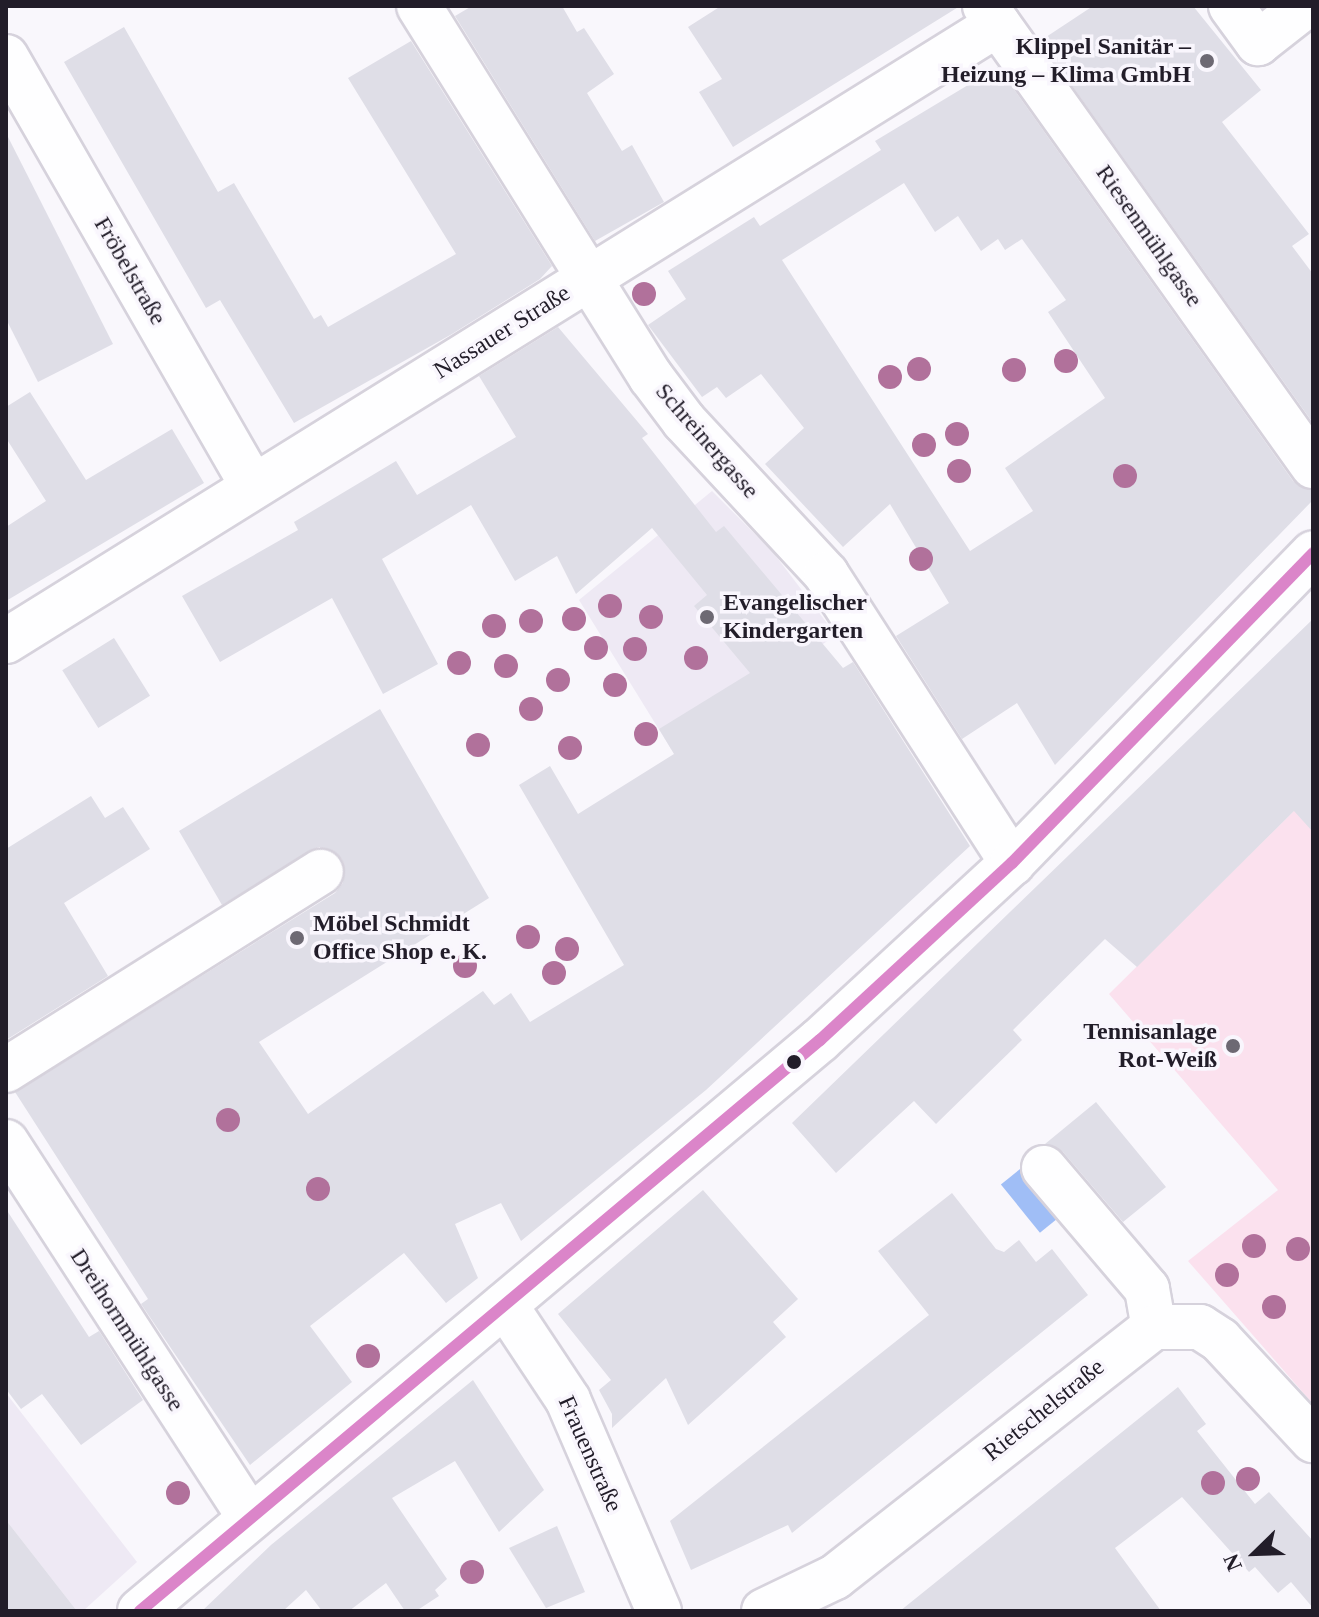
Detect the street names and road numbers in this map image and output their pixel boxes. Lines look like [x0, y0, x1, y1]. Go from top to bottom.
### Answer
street label: Riesenmühlgasse [1089, 159, 1209, 313]
street label: Fröbelstraße [88, 212, 172, 330]
street label: Nassauer Straße [429, 279, 575, 385]
street label: Schreinergasse [649, 377, 765, 505]
street label: Dreihornmühlgasse [64, 1243, 190, 1417]
street label: Rietschelstraße [978, 1353, 1110, 1467]
street label: Frauenstraße [552, 1392, 628, 1516]

